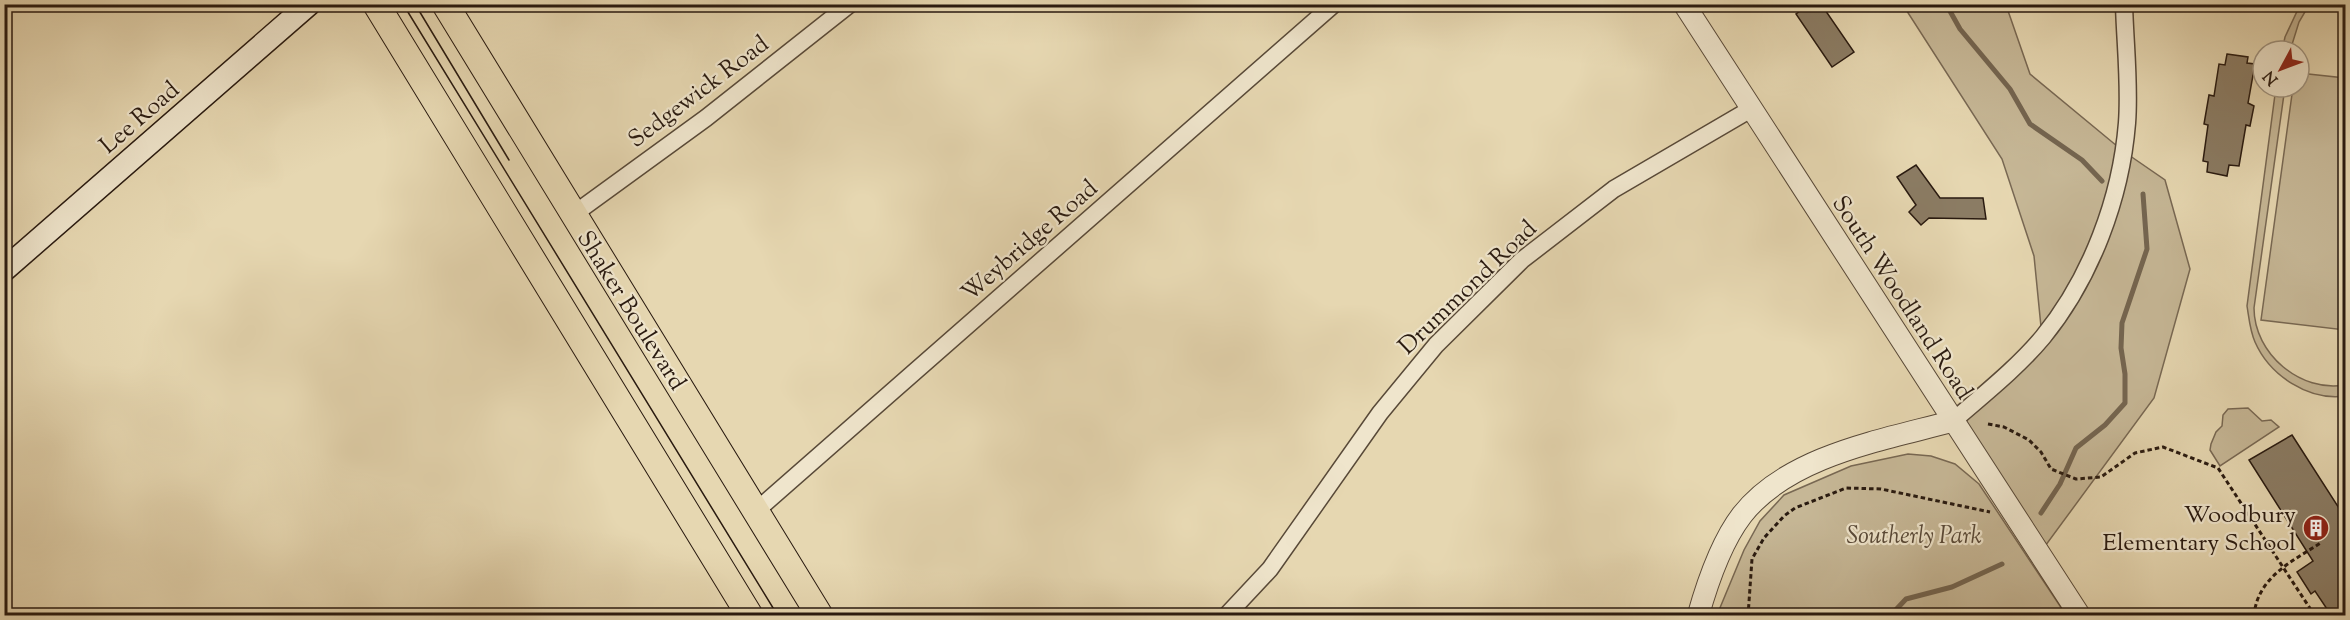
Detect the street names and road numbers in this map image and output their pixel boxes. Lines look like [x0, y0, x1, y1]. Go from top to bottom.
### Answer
street label: Sedgewick Road [622, 28, 777, 157]
street label: Lee Road [93, 74, 188, 163]
street label: Weybridge Road [955, 172, 1106, 310]
street label: South Woodland Road [1822, 189, 1980, 407]
street label: Drummond Road [1391, 213, 1546, 364]
street label: Shaker Boulevard [568, 225, 693, 398]

